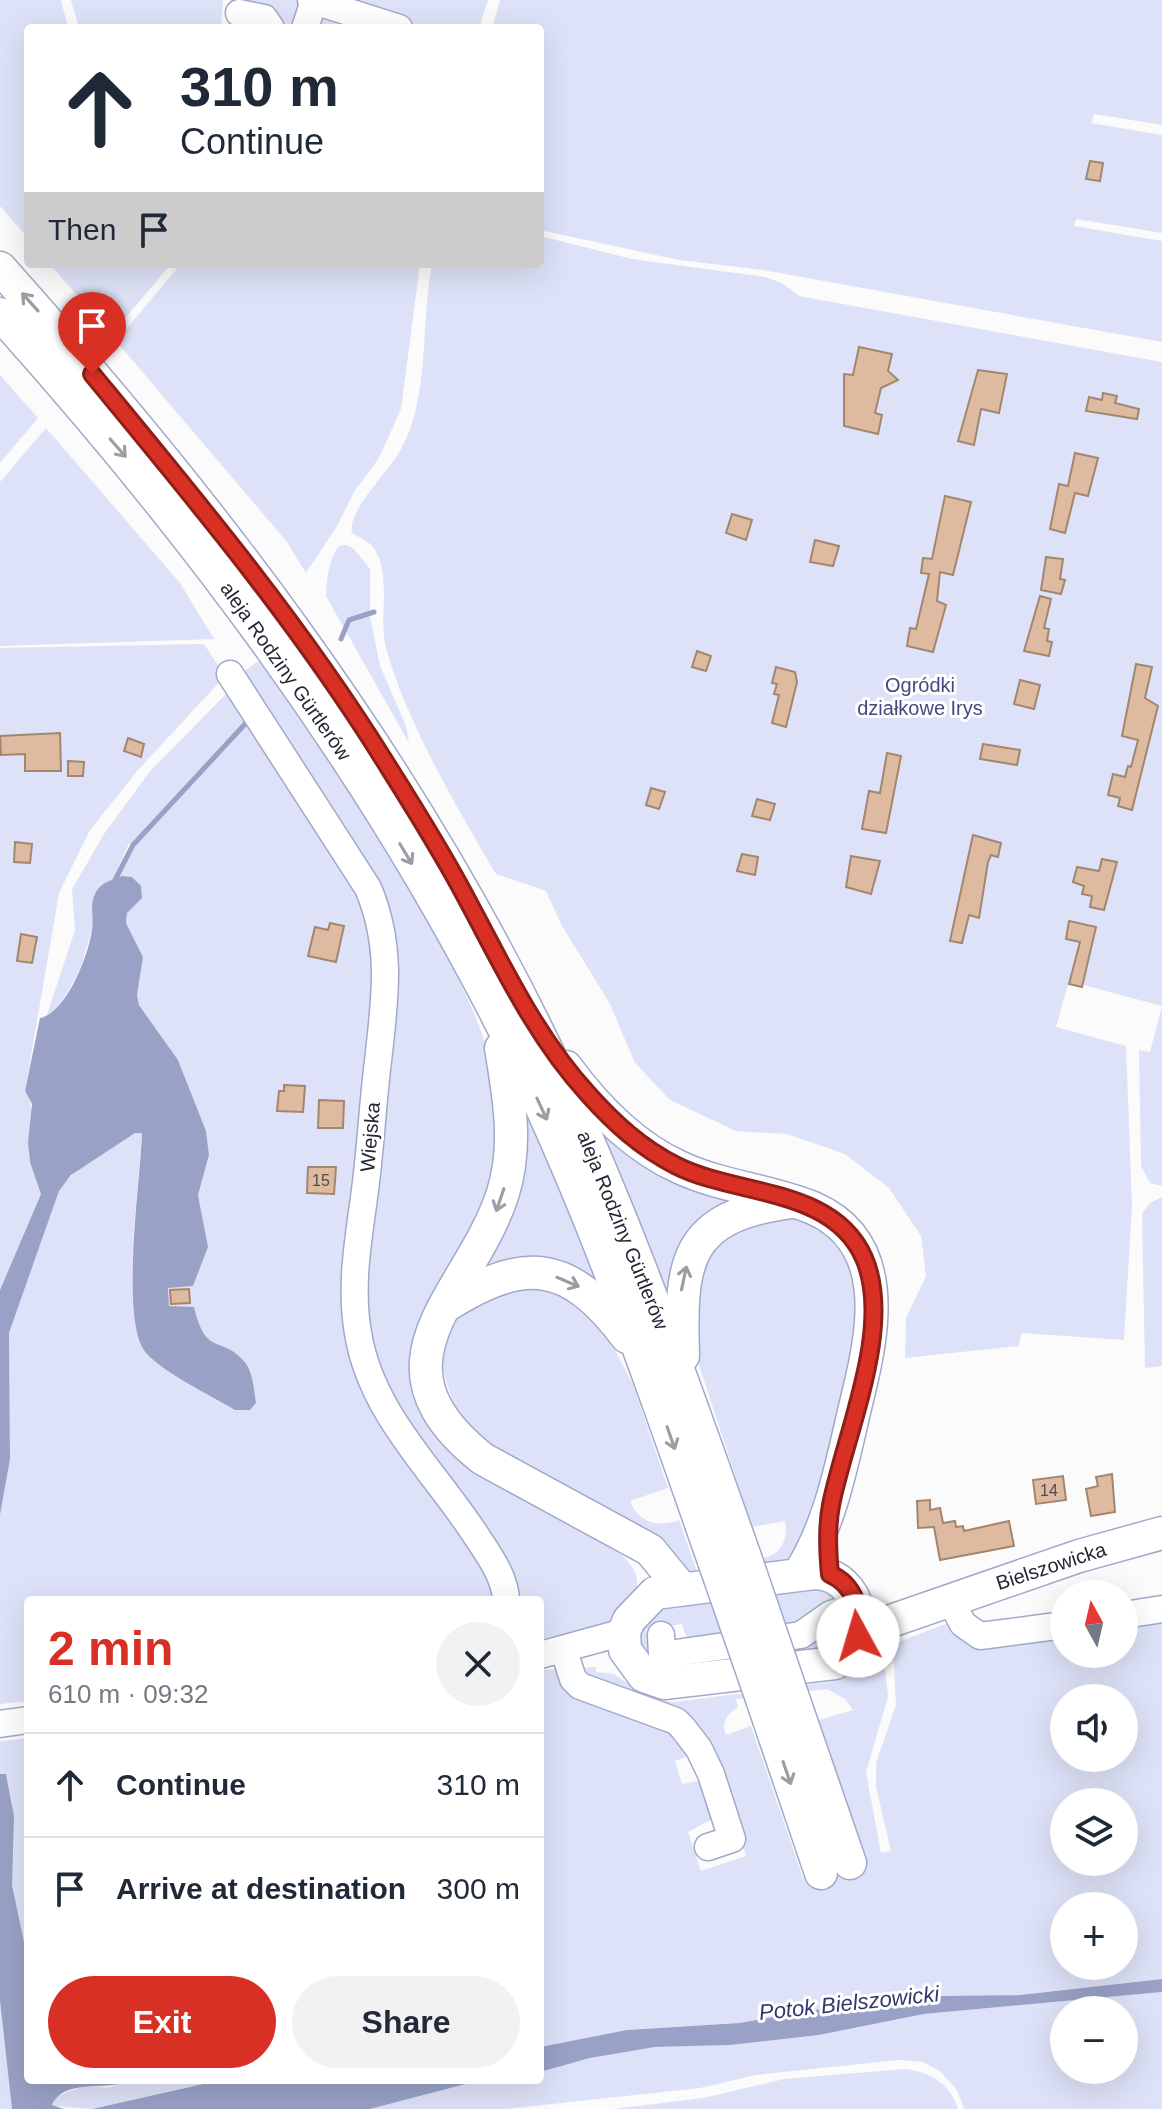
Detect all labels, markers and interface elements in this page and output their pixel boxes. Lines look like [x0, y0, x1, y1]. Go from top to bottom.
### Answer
text: 310 m [180, 55, 339, 118]
icon: ahead [48, 56, 152, 160]
text: Continue [180, 121, 324, 162]
icon: arrive [132, 208, 176, 252]
text: Then [48, 213, 116, 246]
one-way arrow [21, 292, 39, 312]
pin [58, 292, 126, 374]
icon: arrive [70, 304, 114, 348]
one-way arrow [109, 438, 127, 458]
street label: aleja Rodziny Gürtlerów [216, 578, 356, 765]
park label: Ogródki działkowe Irys [857, 674, 983, 719]
one-way arrow [398, 842, 414, 865]
one-way arrow [535, 1096, 550, 1121]
street label: Wiejska [356, 1100, 384, 1173]
street label: aleja Rodziny Gürtlerów [573, 1127, 673, 1333]
house number: 15 [312, 1172, 330, 1189]
one-way arrow [491, 1187, 506, 1212]
one-way arrow [678, 1265, 693, 1291]
one-way arrow [555, 1276, 579, 1291]
one-way arrow [665, 1425, 680, 1450]
house number: 14 [1040, 1482, 1058, 1499]
street label: Bielszowicka [993, 1538, 1110, 1594]
north arrow [1050, 1580, 1138, 1668]
map controls [1050, 1580, 1138, 2084]
position arrow [816, 1594, 900, 1678]
text: 2 min [48, 1622, 173, 1675]
button: close [436, 1622, 520, 1706]
text: 610 m · 09:32 [48, 1679, 208, 1709]
button: sound [1050, 1684, 1138, 1772]
one-way arrow [781, 1760, 796, 1785]
icon: ahead [48, 1763, 92, 1807]
text: Continue [116, 1768, 246, 1801]
text: 310 m [437, 1768, 520, 1801]
button: layers [1050, 1788, 1138, 1876]
icon: arrive [48, 1867, 92, 1911]
text: Arrive at destination [116, 1872, 406, 1905]
text: 300 m [437, 1872, 520, 1905]
button: + [1050, 1892, 1138, 1980]
button: Exit [48, 1976, 276, 2068]
button: Share [292, 1976, 520, 2068]
water label: Potok Bielszowicki [758, 1981, 941, 2025]
button: − [1050, 1996, 1138, 2084]

